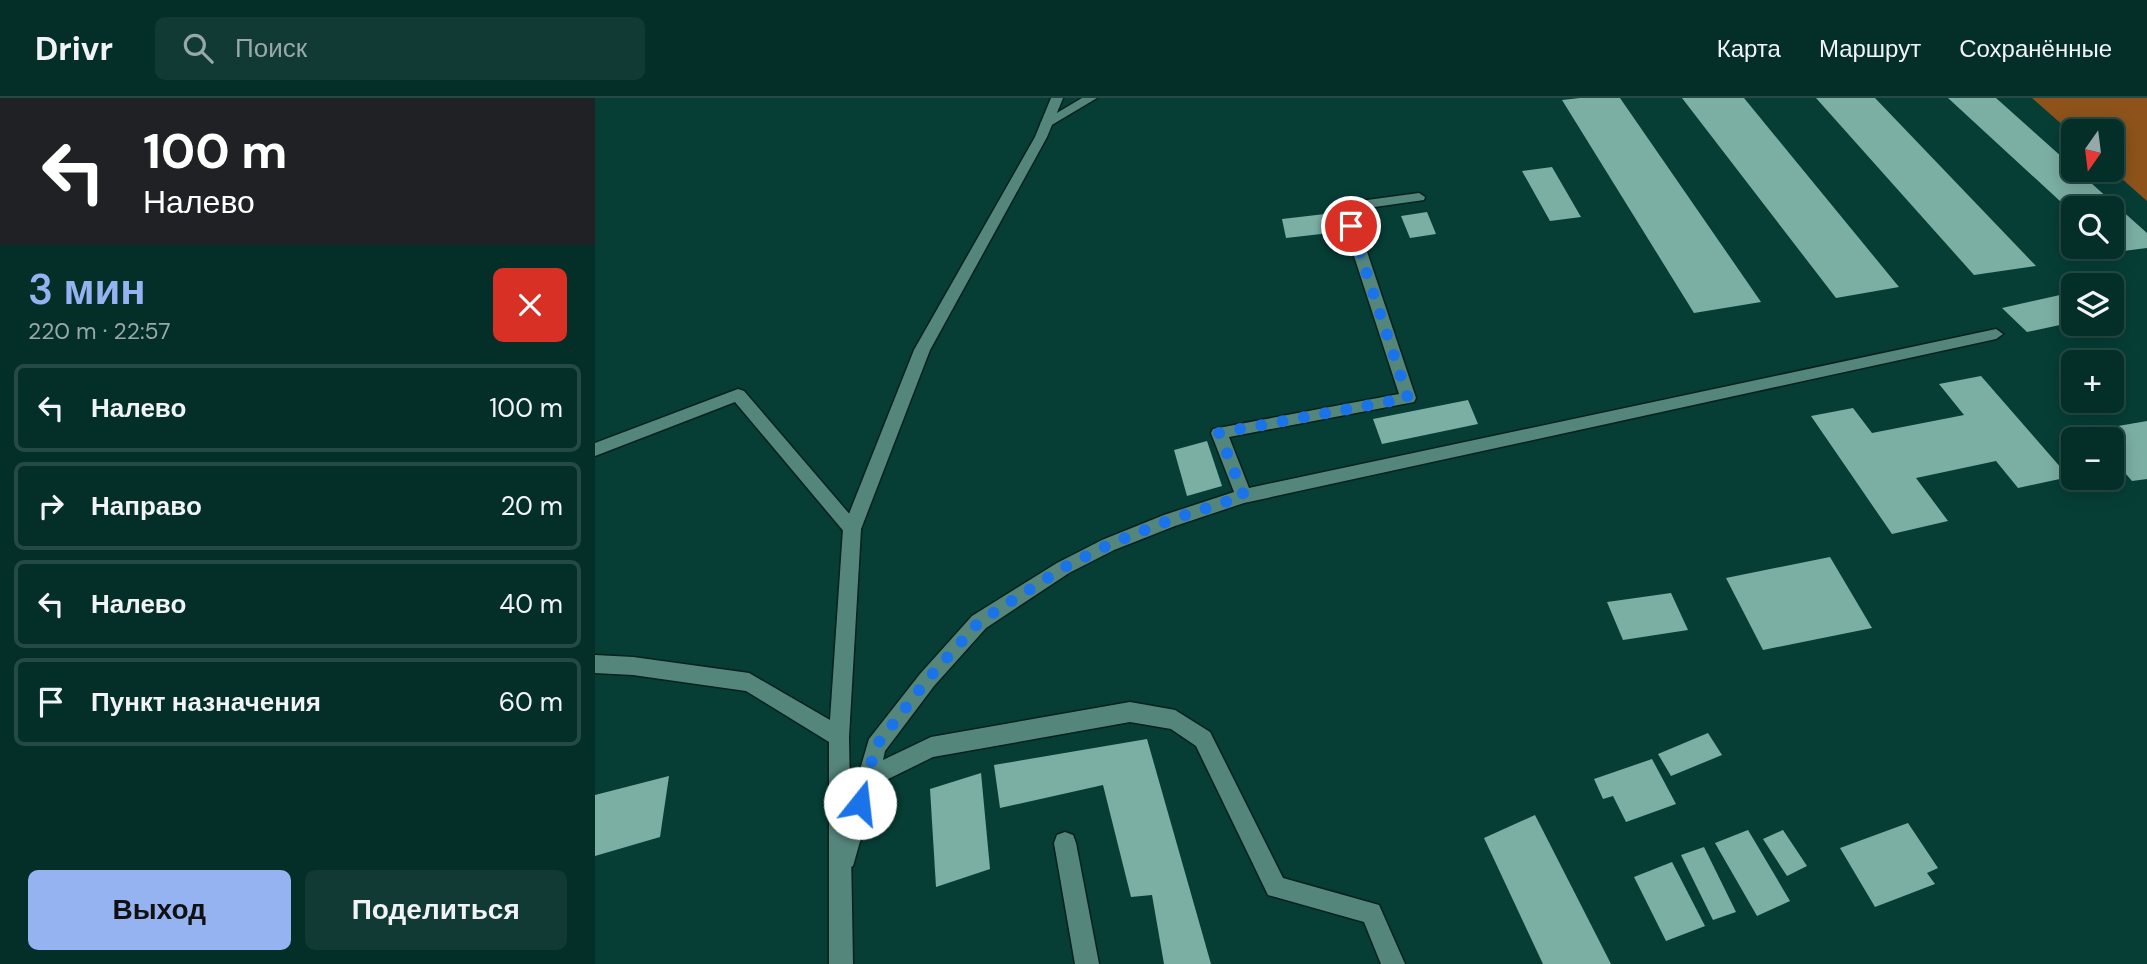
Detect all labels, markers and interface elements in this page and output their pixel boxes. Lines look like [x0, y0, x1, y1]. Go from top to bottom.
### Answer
search box [155, 17, 645, 80]
text: Drivr [35, 27, 113, 70]
icon: search [179, 29, 217, 67]
text: Поиск [235, 31, 307, 65]
text: Карта [1717, 33, 1781, 64]
text: Маршрут [1819, 33, 1921, 64]
text: Сохранённые [1959, 33, 2112, 64]
text: 100 m [143, 119, 287, 183]
north arrow [2061, 119, 2125, 182]
map controls [2061, 119, 2124, 490]
icon: left [28, 126, 119, 217]
text: Налево [143, 181, 255, 223]
pin [1321, 196, 1381, 256]
button: search [2061, 196, 2124, 259]
icon: arrive [1332, 207, 1370, 245]
text: 3 мин [28, 262, 146, 317]
button: close [493, 268, 567, 342]
button: layers [2061, 273, 2124, 336]
text: 220 m · 22:57 [28, 316, 170, 346]
button: + [2061, 350, 2124, 413]
icon: left [32, 389, 70, 427]
text: Налево [91, 391, 186, 425]
text: 100 m [489, 391, 563, 425]
button: − [2061, 427, 2124, 490]
icon: right [32, 487, 70, 525]
text: Направо [91, 489, 202, 523]
text: 20 m [500, 489, 563, 523]
icon: left [32, 585, 70, 623]
text: Налево [91, 587, 186, 621]
text: 40 m [499, 587, 563, 621]
icon: arrive [32, 683, 70, 721]
text: Пункт назначения [91, 685, 321, 719]
text: 60 m [499, 685, 563, 719]
position arrow [823, 766, 897, 840]
button: Выход [28, 870, 291, 950]
button: Поделиться [305, 870, 567, 950]

